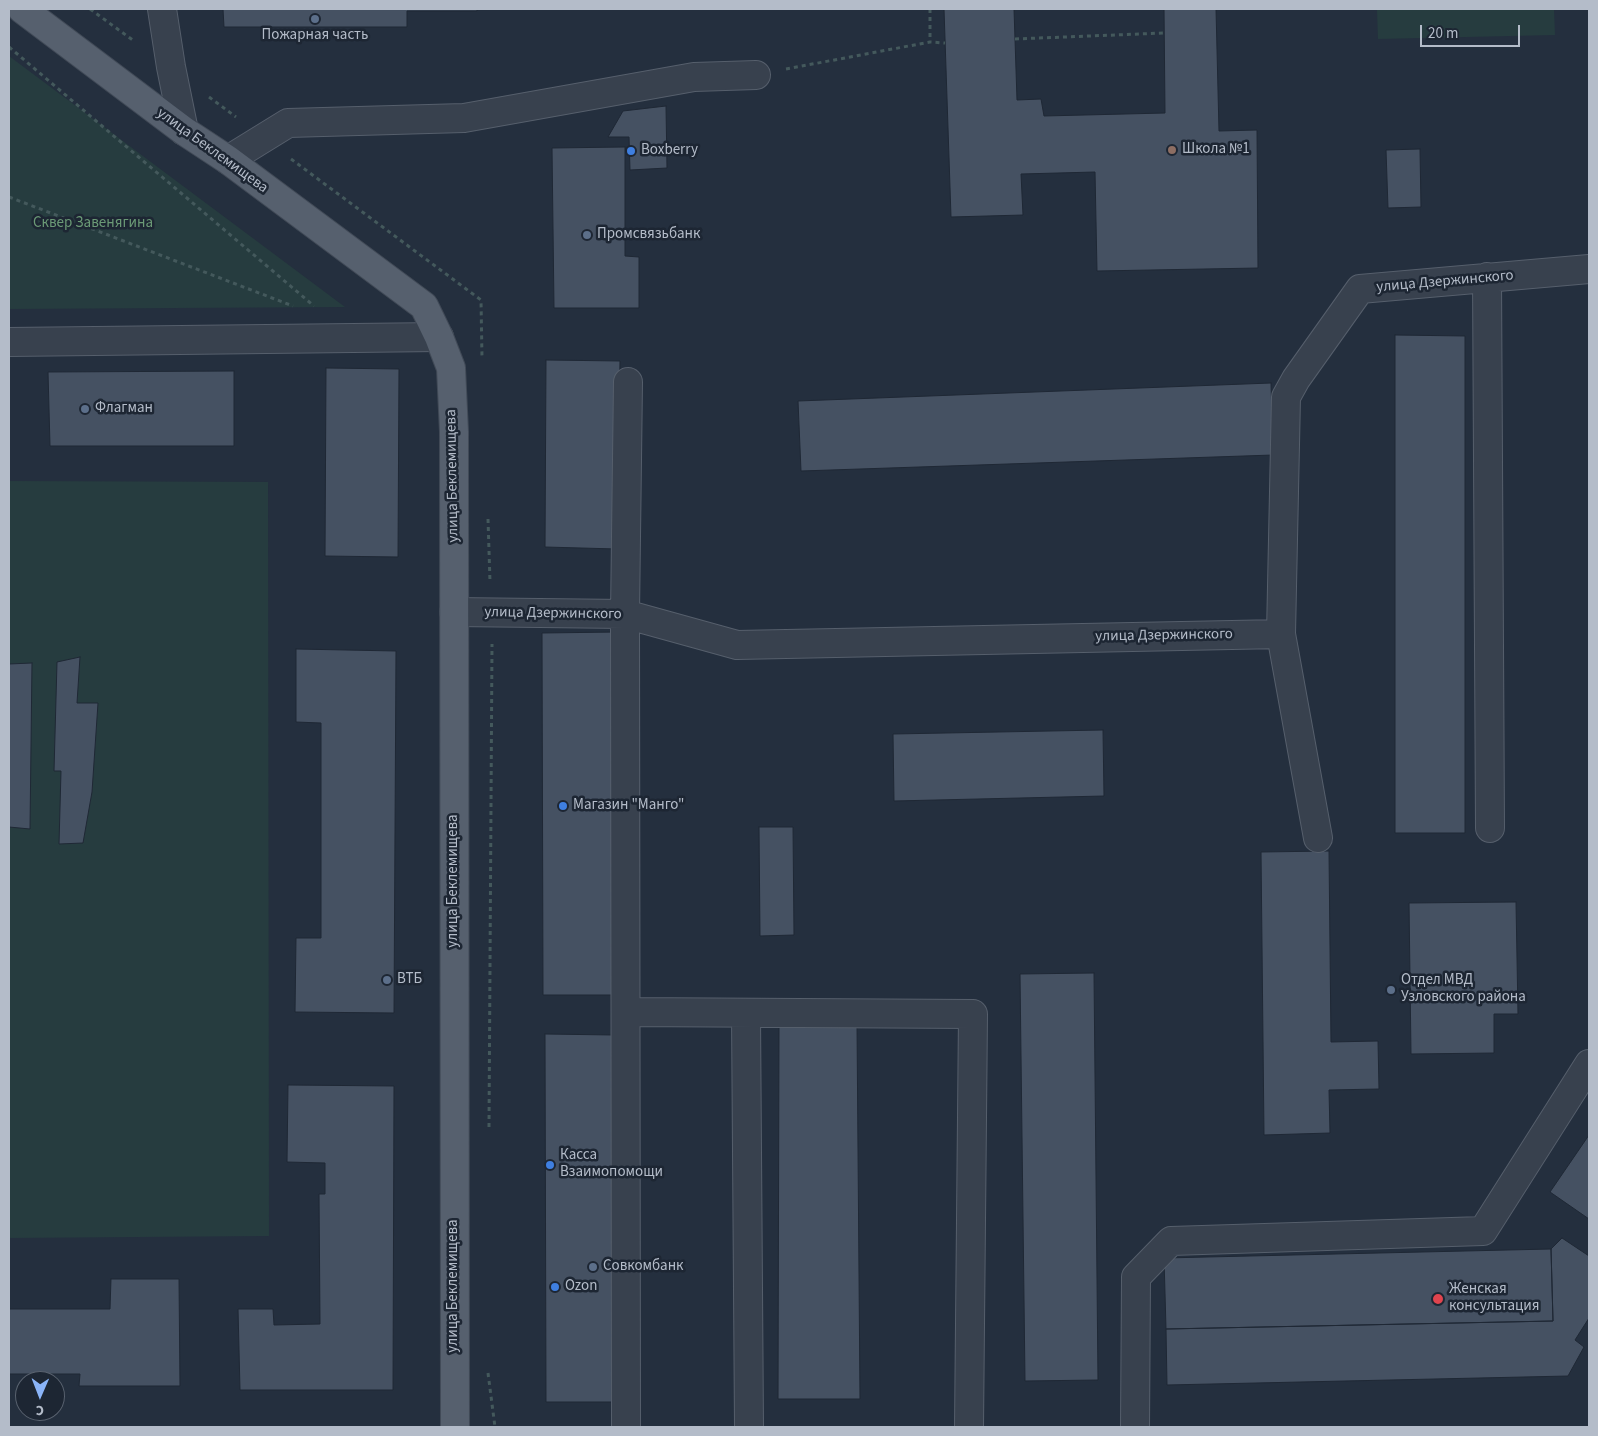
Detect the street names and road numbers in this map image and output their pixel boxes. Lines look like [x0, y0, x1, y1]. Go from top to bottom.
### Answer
street label: улица Беклемищева [153, 105, 271, 197]
street label: улица Дзержинского [1376, 267, 1514, 297]
street label: улица Беклемищева [443, 409, 463, 543]
street label: улица Дзержинского [484, 604, 622, 624]
street label: улица Дзержинского [1095, 626, 1233, 646]
street label: улица Беклемищева [445, 814, 463, 948]
street label: улица Беклемищева [445, 1219, 463, 1353]

